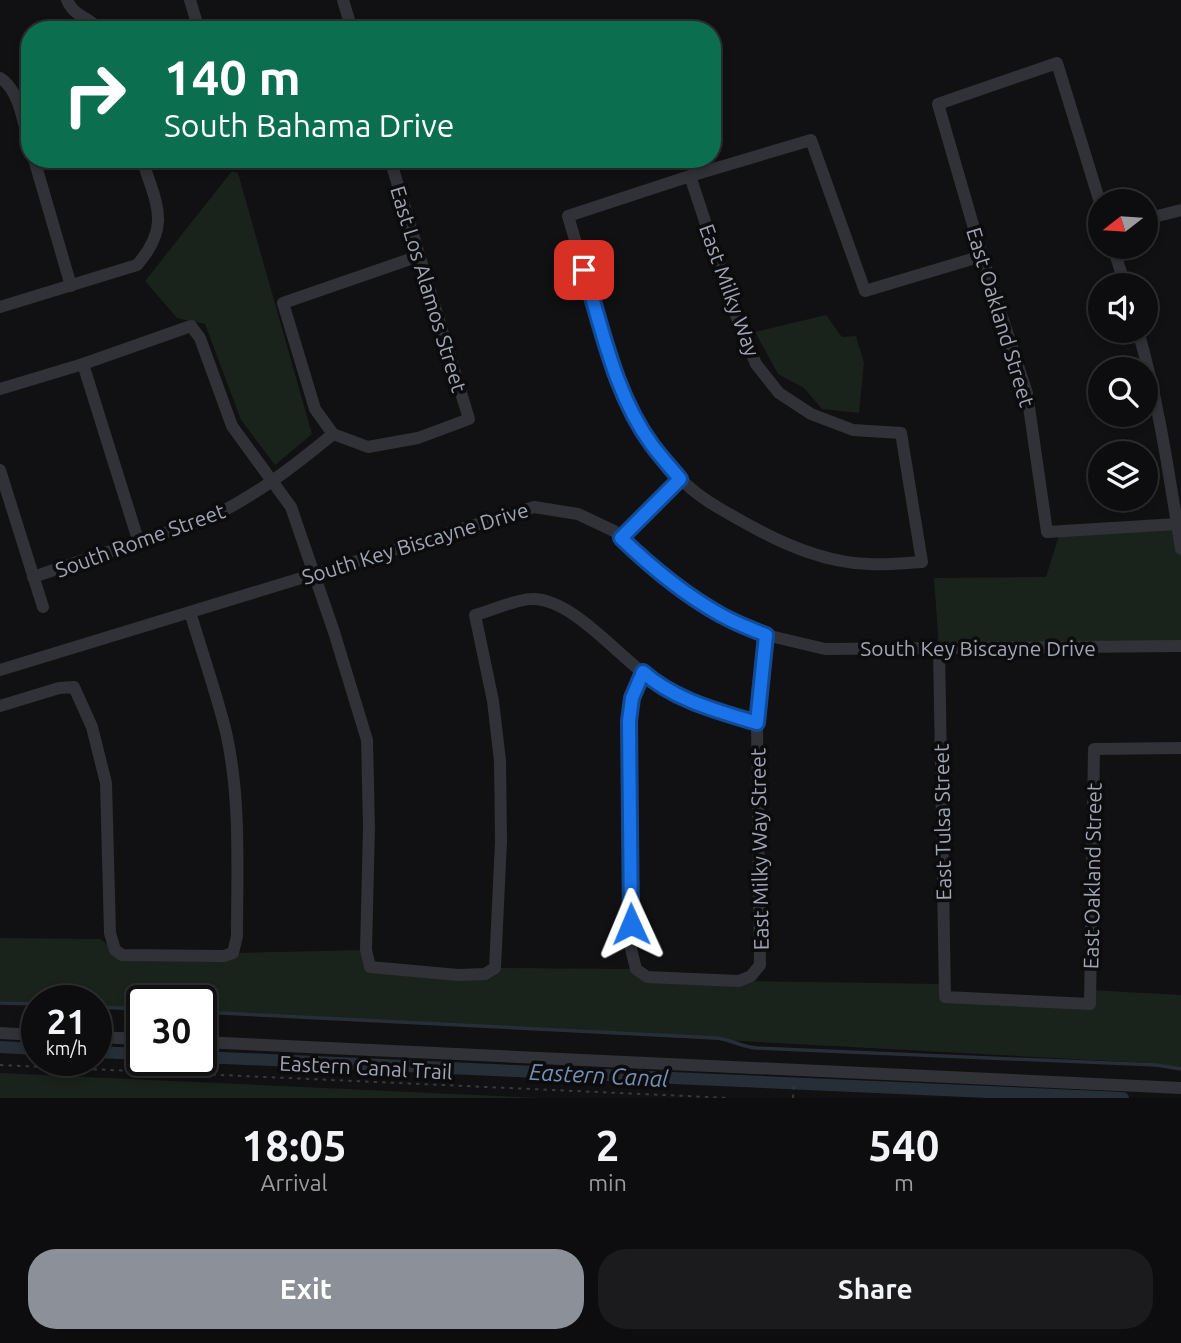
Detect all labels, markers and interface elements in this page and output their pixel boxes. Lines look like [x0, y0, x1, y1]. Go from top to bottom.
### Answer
icon: right [49, 49, 140, 140]
text: 140 m [164, 49, 301, 104]
text: South Bahama Drive [164, 107, 454, 143]
street label: East Los Alamos Street [386, 183, 472, 395]
north arrow [1088, 189, 1158, 259]
map controls [1088, 189, 1158, 511]
street label: East Milky Way [695, 221, 765, 359]
street label: East Oakland Street [962, 224, 1040, 410]
pin [554, 240, 614, 300]
icon: arrive [565, 251, 603, 289]
button: sound [1088, 273, 1158, 343]
button: search [1088, 357, 1158, 427]
button: layers [1088, 441, 1158, 511]
street label: South Key Biscayne Drive [299, 497, 531, 589]
street label: South Rome Street [52, 498, 228, 582]
street label: South Key Biscayne Drive [860, 636, 1096, 660]
street label: East Tulsa Street [929, 743, 955, 901]
street label: East Milky Way Street [745, 748, 773, 950]
street label: East Oakland Street [1078, 783, 1106, 969]
position arrow [594, 887, 668, 961]
speed limit sign: 30 [126, 985, 217, 1076]
text: 21 [47, 1001, 86, 1041]
text: km/h [46, 1038, 87, 1058]
street label: Eastern Canal Trail [279, 1050, 453, 1084]
water label: Eastern Canal [529, 1059, 670, 1091]
text: 18:05 [242, 1122, 347, 1169]
text: 2 [596, 1122, 619, 1169]
text: 540 [868, 1122, 939, 1169]
text: Arrival [261, 1170, 328, 1195]
text: min [588, 1170, 627, 1195]
text: m [894, 1170, 914, 1195]
button: Exit [28, 1249, 584, 1329]
button: Share [598, 1249, 1153, 1329]

